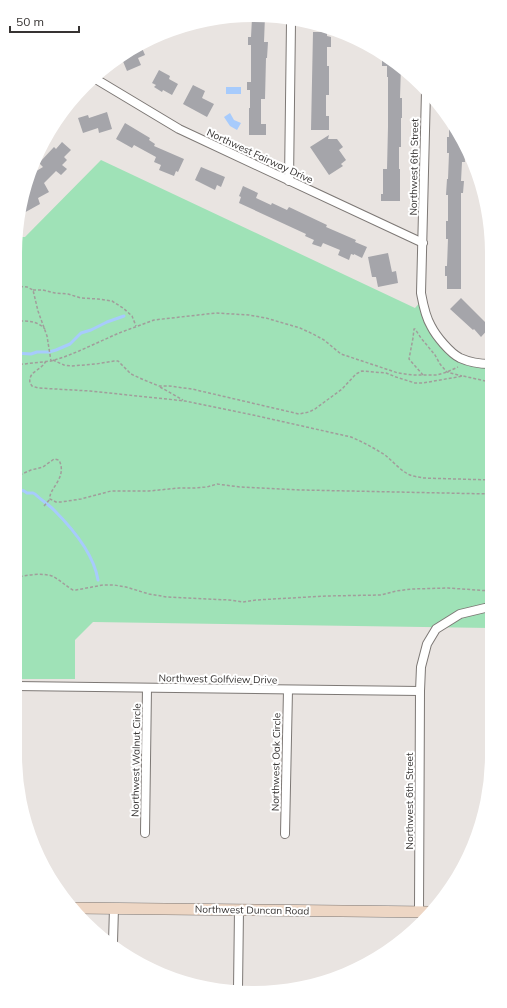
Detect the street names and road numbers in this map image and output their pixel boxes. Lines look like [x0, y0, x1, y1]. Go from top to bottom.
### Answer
street label: Northwest 6th Street [407, 118, 421, 216]
street label: Northwest Fairway Drive [205, 126, 315, 186]
street label: Northwest Golfview Drive [159, 671, 277, 687]
street label: Northwest Walnut Circle [129, 703, 143, 817]
street label: Northwest Oak Circle [269, 713, 283, 811]
street label: Northwest 6th Street [403, 752, 416, 850]
street label: Northwest Duncan Road [195, 903, 309, 917]

